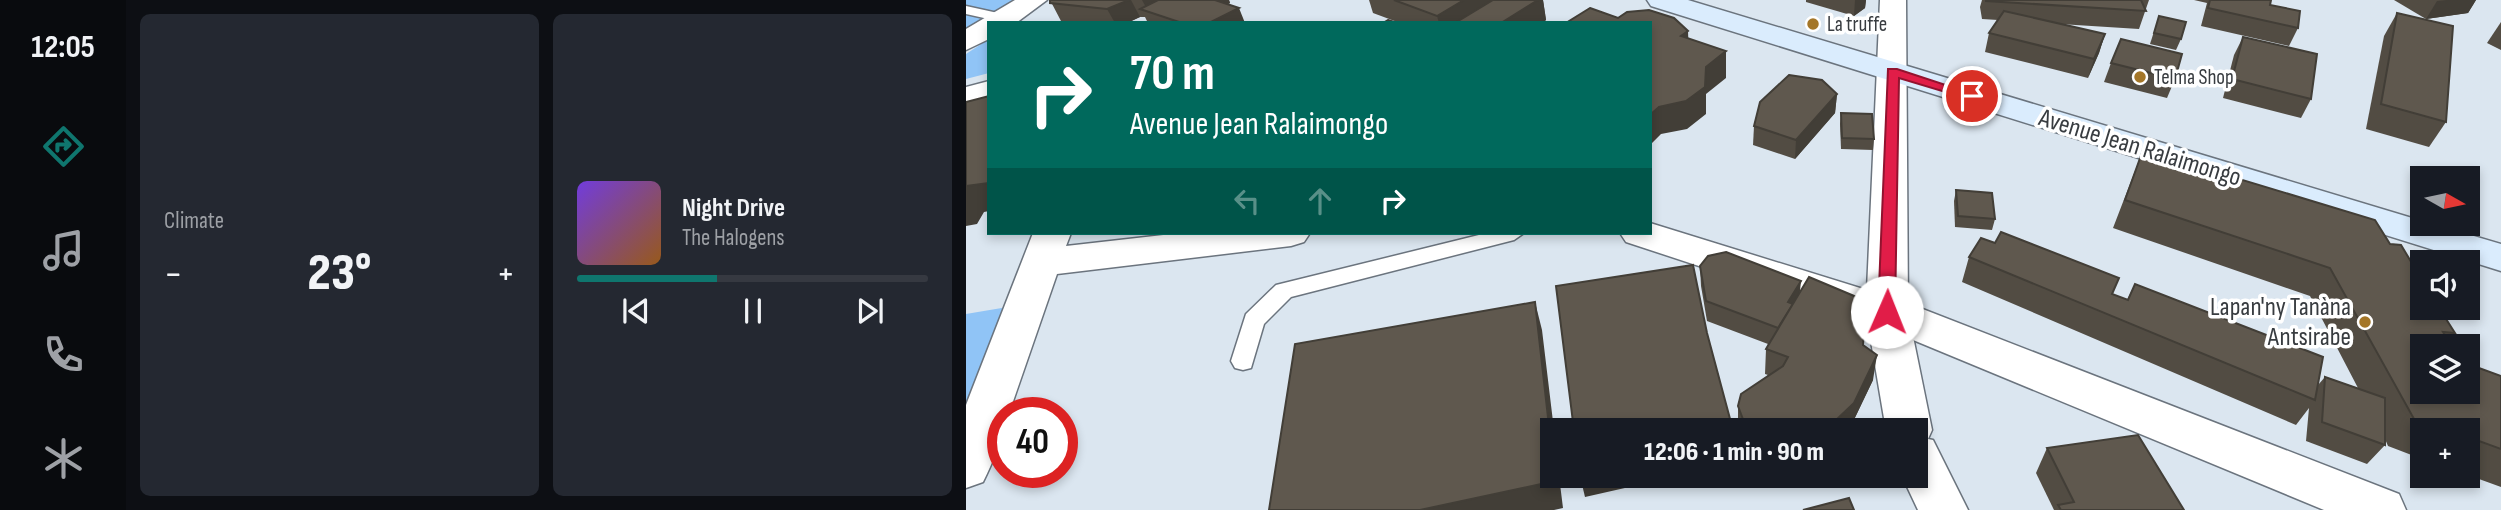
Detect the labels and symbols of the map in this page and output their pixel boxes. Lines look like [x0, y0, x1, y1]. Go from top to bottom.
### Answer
place label: La truffe [1827, 12, 1887, 37]
marker: La truffe [1805, 16, 1821, 32]
place label: Telma Shop [2154, 65, 2234, 90]
pin [1942, 66, 2002, 126]
marker: Telma Shop [2132, 69, 2148, 85]
street label: Avenue Jean Ralaimongo [2034, 102, 2245, 193]
north arrow [2410, 166, 2480, 236]
position arrow [1850, 275, 1924, 349]
place label: Lapan'ny Tanàna Antsirabe [2210, 292, 2351, 353]
marker: Lapan'ny Tanàna Antsirabe [2357, 314, 2373, 330]
speed limit sign: 40 [987, 397, 1078, 488]

